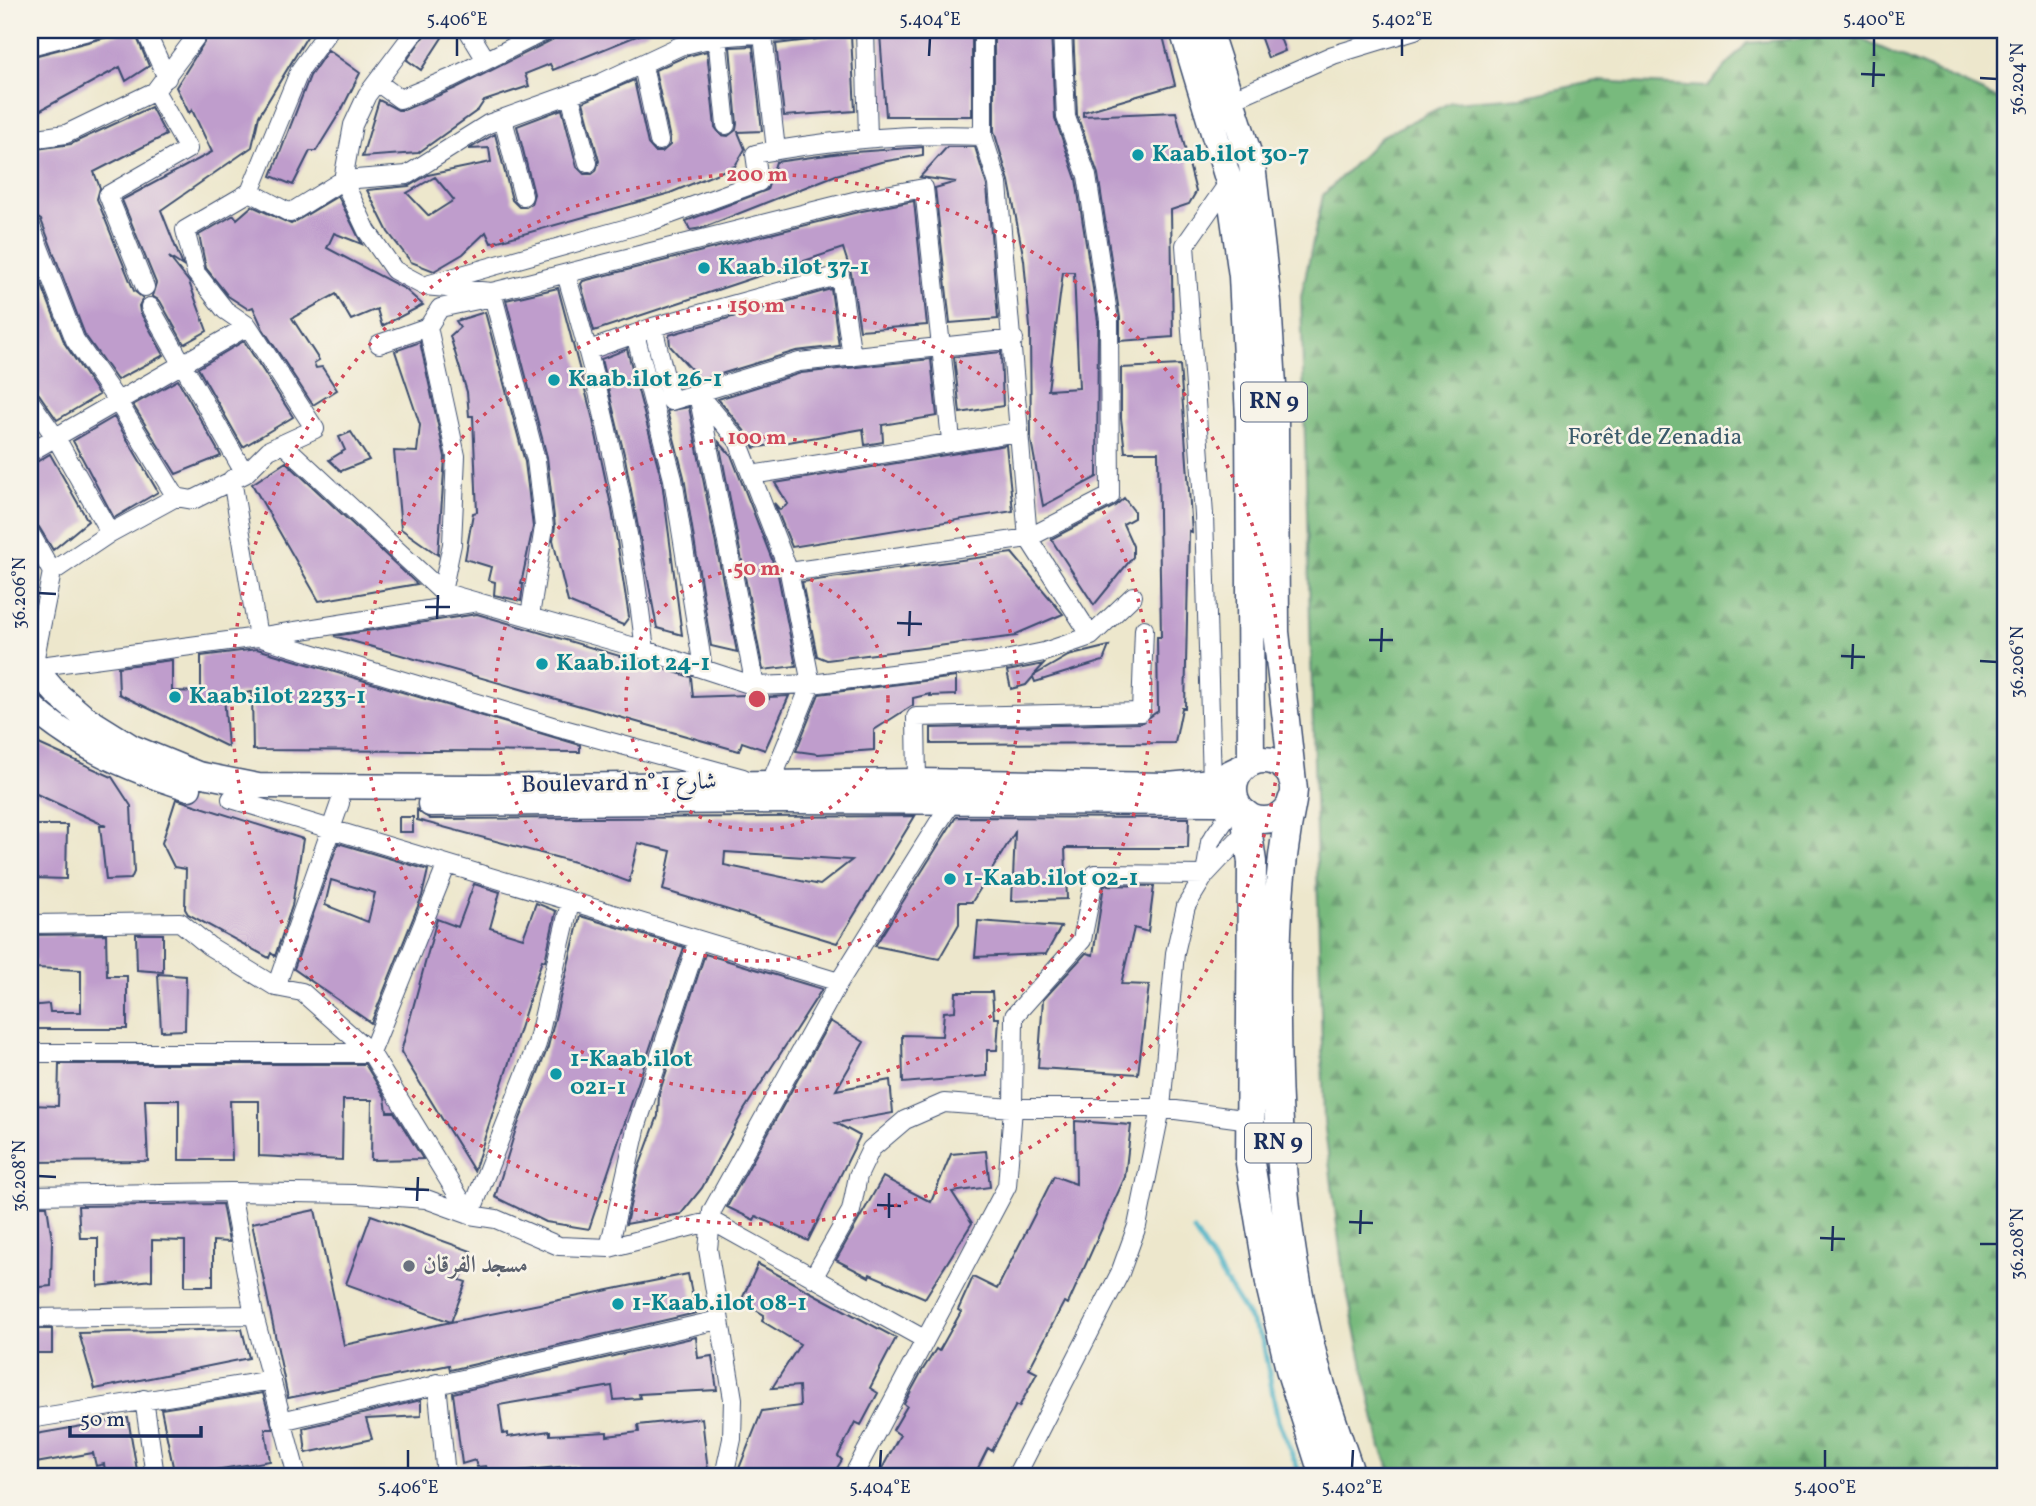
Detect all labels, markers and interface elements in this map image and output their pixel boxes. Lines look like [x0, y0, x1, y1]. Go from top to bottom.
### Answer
text: 5.406°E [426, 8, 488, 33]
text: 5.404°E [899, 8, 961, 33]
text: 5.402°E [1372, 8, 1433, 33]
text: 5.400°E [1843, 8, 1905, 33]
text: 36.204°N [2006, 43, 2031, 115]
place label: Kaab.ilot 30-7 [1152, 138, 1309, 172]
marker: Kaab.ilot 30-7 [1130, 147, 1146, 163]
text: 200 m [726, 161, 788, 190]
place label: Kaab.ilot 37-1 [718, 251, 869, 285]
marker: Kaab.ilot 37-1 [696, 260, 712, 276]
text: 150 m [729, 292, 785, 321]
place label: Kaab.ilot 26-1 [568, 363, 722, 397]
marker: Kaab.ilot 26-1 [546, 372, 562, 388]
road number: RN 9 [1241, 382, 1307, 422]
park label: Forêt de Zenadia [1568, 421, 1742, 455]
text: 100 m [727, 424, 787, 453]
text: 50 m [733, 555, 781, 584]
text: 36.206°N [8, 557, 33, 629]
text: 36.206°N [2006, 626, 2031, 698]
place label: Kaab.ilot 24-1 [556, 647, 710, 681]
marker: Kaab.ilot 24-1 [534, 656, 550, 672]
place label: Kaab.ilot 2233-1 [189, 680, 366, 714]
centre of rings [745, 687, 769, 711]
marker: Kaab.ilot 2233-1 [167, 689, 183, 705]
street label: Boulevard n° شارع 1 [521, 765, 717, 804]
place label: 1-Kaab.ilot 02-1 [964, 862, 1138, 896]
marker: 1-Kaab.ilot 02-1 [942, 871, 958, 887]
place label: 1-Kaab.ilot 021-1 [570, 1043, 693, 1105]
marker: 1-Kaab.ilot 021-1 [548, 1066, 564, 1082]
road number: RN 9 [1245, 1124, 1311, 1162]
text: 36.208°N [8, 1140, 33, 1212]
text: 36.208°N [2006, 1208, 2031, 1280]
place label: مسجد الفرقان [423, 1249, 528, 1283]
marker: مسجد الفرقان [401, 1258, 417, 1274]
place label: 1-Kaab.ilot 08-1 [632, 1287, 807, 1321]
marker: 1-Kaab.ilot 08-1 [610, 1296, 626, 1312]
scale bar [70, 1394, 201, 1438]
text: 50 m [80, 1406, 125, 1435]
text: 5.406°E [377, 1476, 439, 1501]
text: 5.404°E [849, 1476, 911, 1501]
text: 5.402°E [1322, 1476, 1383, 1501]
text: 5.400°E [1794, 1476, 1856, 1501]

